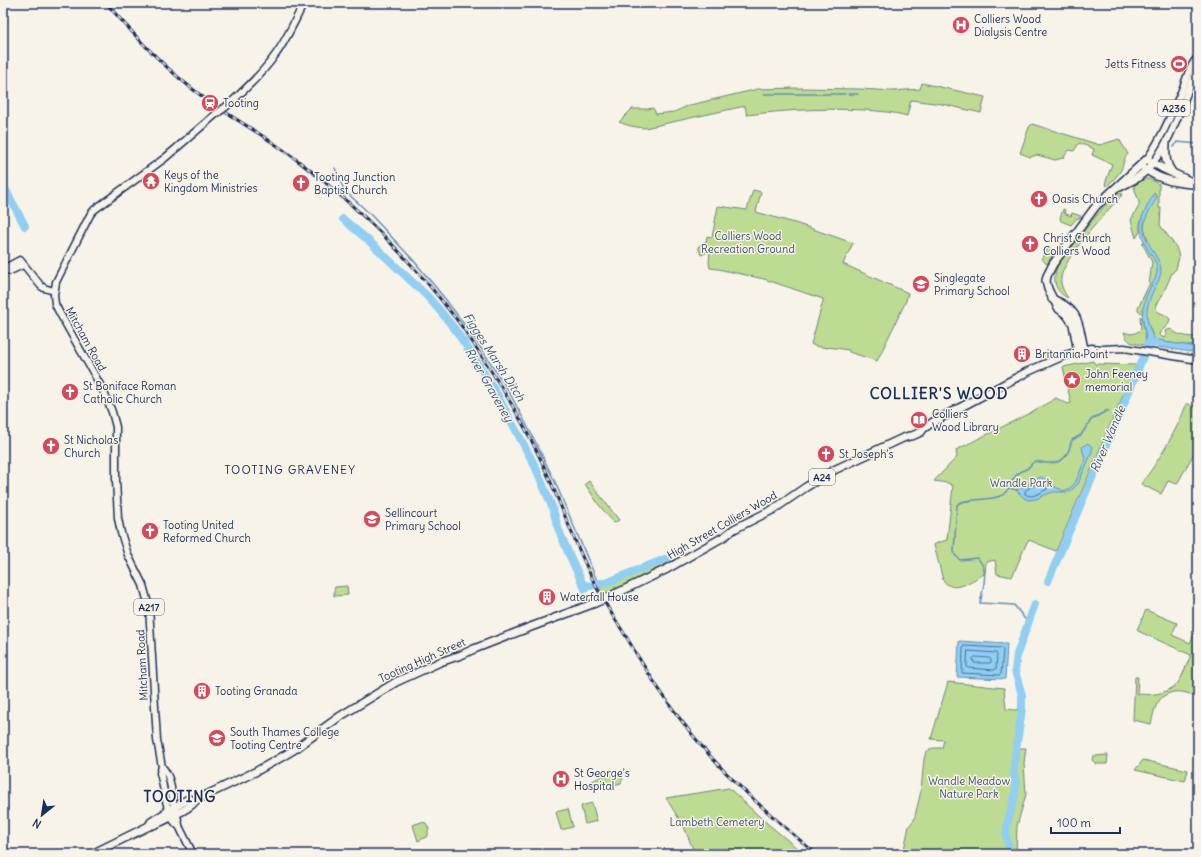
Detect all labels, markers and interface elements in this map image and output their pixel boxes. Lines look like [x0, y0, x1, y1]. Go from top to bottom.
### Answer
place label: Colliers Wood Dialysis Centre [974, 12, 1047, 39]
hospital icon: Colliers Wood Dialysis Centre [951, 15, 971, 35]
sports icon: Jetts Fitness [1169, 54, 1189, 74]
place label: Jetts Fitness [1105, 57, 1166, 71]
station icon: Tooting [200, 93, 220, 113]
place label: Tooting [223, 96, 259, 110]
road number: A236 [1158, 100, 1190, 116]
place label: Keys of the Kingdom Ministries [164, 168, 257, 195]
place label: Tooting Junction Baptist Church [314, 170, 395, 197]
temple icon: Keys of the Kingdom Ministries [141, 171, 161, 191]
church icon: Tooting Junction Baptist Church [291, 173, 311, 193]
church icon: Oasis Church [1029, 189, 1049, 209]
place label: Oasis Church [1052, 192, 1118, 206]
park label: Colliers Wood Recreation Ground [701, 229, 795, 256]
place label: Christ Church Colliers Wood [1043, 231, 1111, 258]
church icon: Christ Church Colliers Wood [1020, 234, 1040, 254]
place label: Singlegate Primary School [934, 271, 1010, 298]
school or university icon: Singlegate Primary School [911, 274, 931, 294]
street label: Mitcham Road [63, 304, 110, 374]
water label: Figges Marsh Ditch [460, 310, 529, 405]
building icon: Britannia Point [1012, 344, 1032, 364]
water label: River Graveney [462, 345, 517, 426]
place label: Britannia Point [1035, 347, 1109, 361]
place label: John Feeney memorial [1085, 367, 1148, 394]
place icon: John Feeney memorial [1062, 370, 1082, 390]
place label: St Boniface Roman Catholic Church [83, 379, 176, 406]
church icon: St Boniface Roman Catholic Church [60, 382, 80, 402]
district label: COLLIER'S WOOD [870, 384, 1008, 403]
water label: River Wandle [1087, 402, 1129, 474]
place label: Colliers Wood Library [932, 407, 999, 434]
library icon: Colliers Wood Library [909, 410, 929, 430]
place label: St Nicholas Church [64, 433, 118, 460]
church icon: St Nicholas Church [41, 436, 61, 456]
church icon: St Joseph's [816, 444, 836, 464]
place label: St Joseph's [839, 447, 894, 461]
district label: TOOTING GRAVENEY [224, 462, 356, 477]
road number: A24 [809, 469, 835, 485]
park label: Wandle Park [990, 476, 1053, 490]
street label: High Street Colliers Wood [665, 488, 780, 562]
place label: Sellincourt Primary School [385, 506, 461, 533]
school or university icon: Sellincourt Primary School [362, 509, 382, 529]
place label: Tooting United Reformed Church [163, 518, 251, 545]
church icon: Tooting United Reformed Church [140, 521, 160, 541]
building icon: Waterfall House [537, 587, 557, 607]
place label: Waterfall House [560, 590, 639, 604]
road number: A217 [134, 599, 164, 615]
street label: Mitcham Road [133, 628, 151, 701]
street label: Tooting High Street [376, 634, 468, 685]
building icon: Tooting Granada [192, 681, 212, 701]
place label: Tooting Granada [215, 684, 298, 698]
place label: South Thames College Tooting Centre [230, 725, 339, 752]
school or university icon: South Thames College Tooting Centre [207, 728, 227, 748]
place label: St George's Hospital [574, 766, 630, 793]
hospital icon: St George's Hospital [551, 769, 571, 789]
park label: Wandle Meadow Nature Park [928, 774, 1010, 801]
district label: TOOTING [144, 787, 216, 806]
north arrow [22, 795, 62, 835]
scale bar [1051, 809, 1120, 835]
park label: Lambeth Cemetery [669, 815, 765, 829]
text: 100 m [1057, 815, 1091, 830]
text: N [30, 816, 44, 832]

